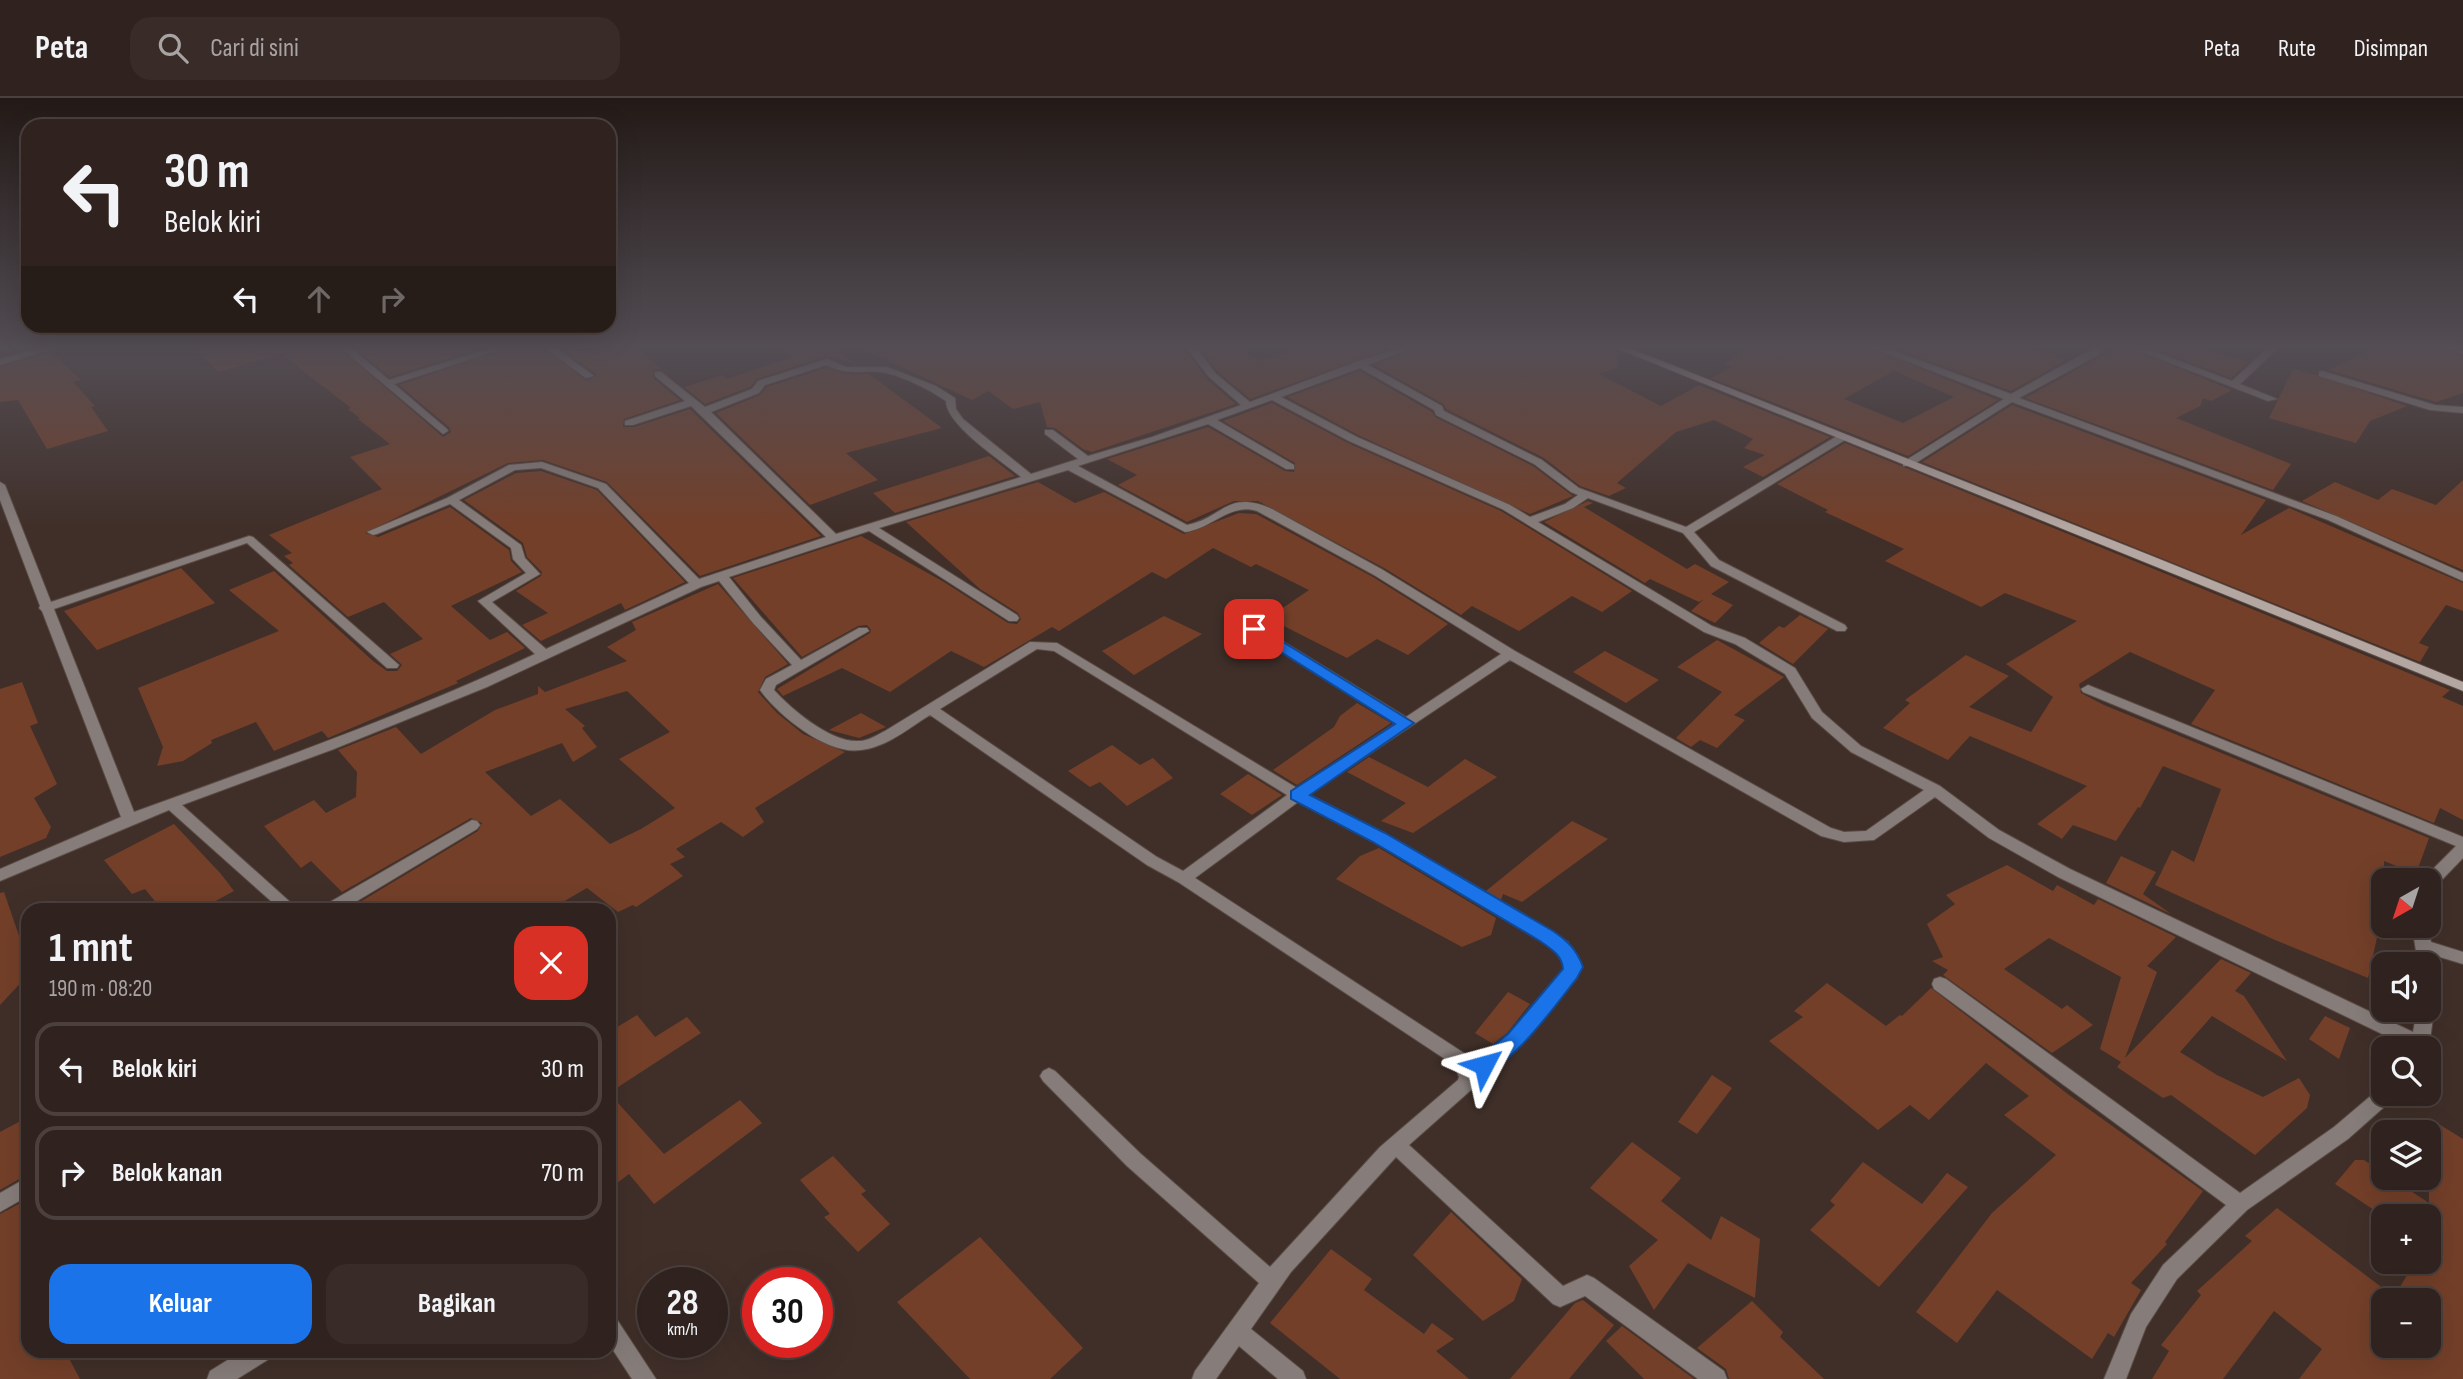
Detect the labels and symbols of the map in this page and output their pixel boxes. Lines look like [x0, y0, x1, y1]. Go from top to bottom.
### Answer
pin [1224, 599, 1284, 659]
north arrow [2371, 868, 2441, 938]
position arrow [1447, 1028, 1521, 1102]
speed limit sign: 30 [742, 1267, 833, 1358]

